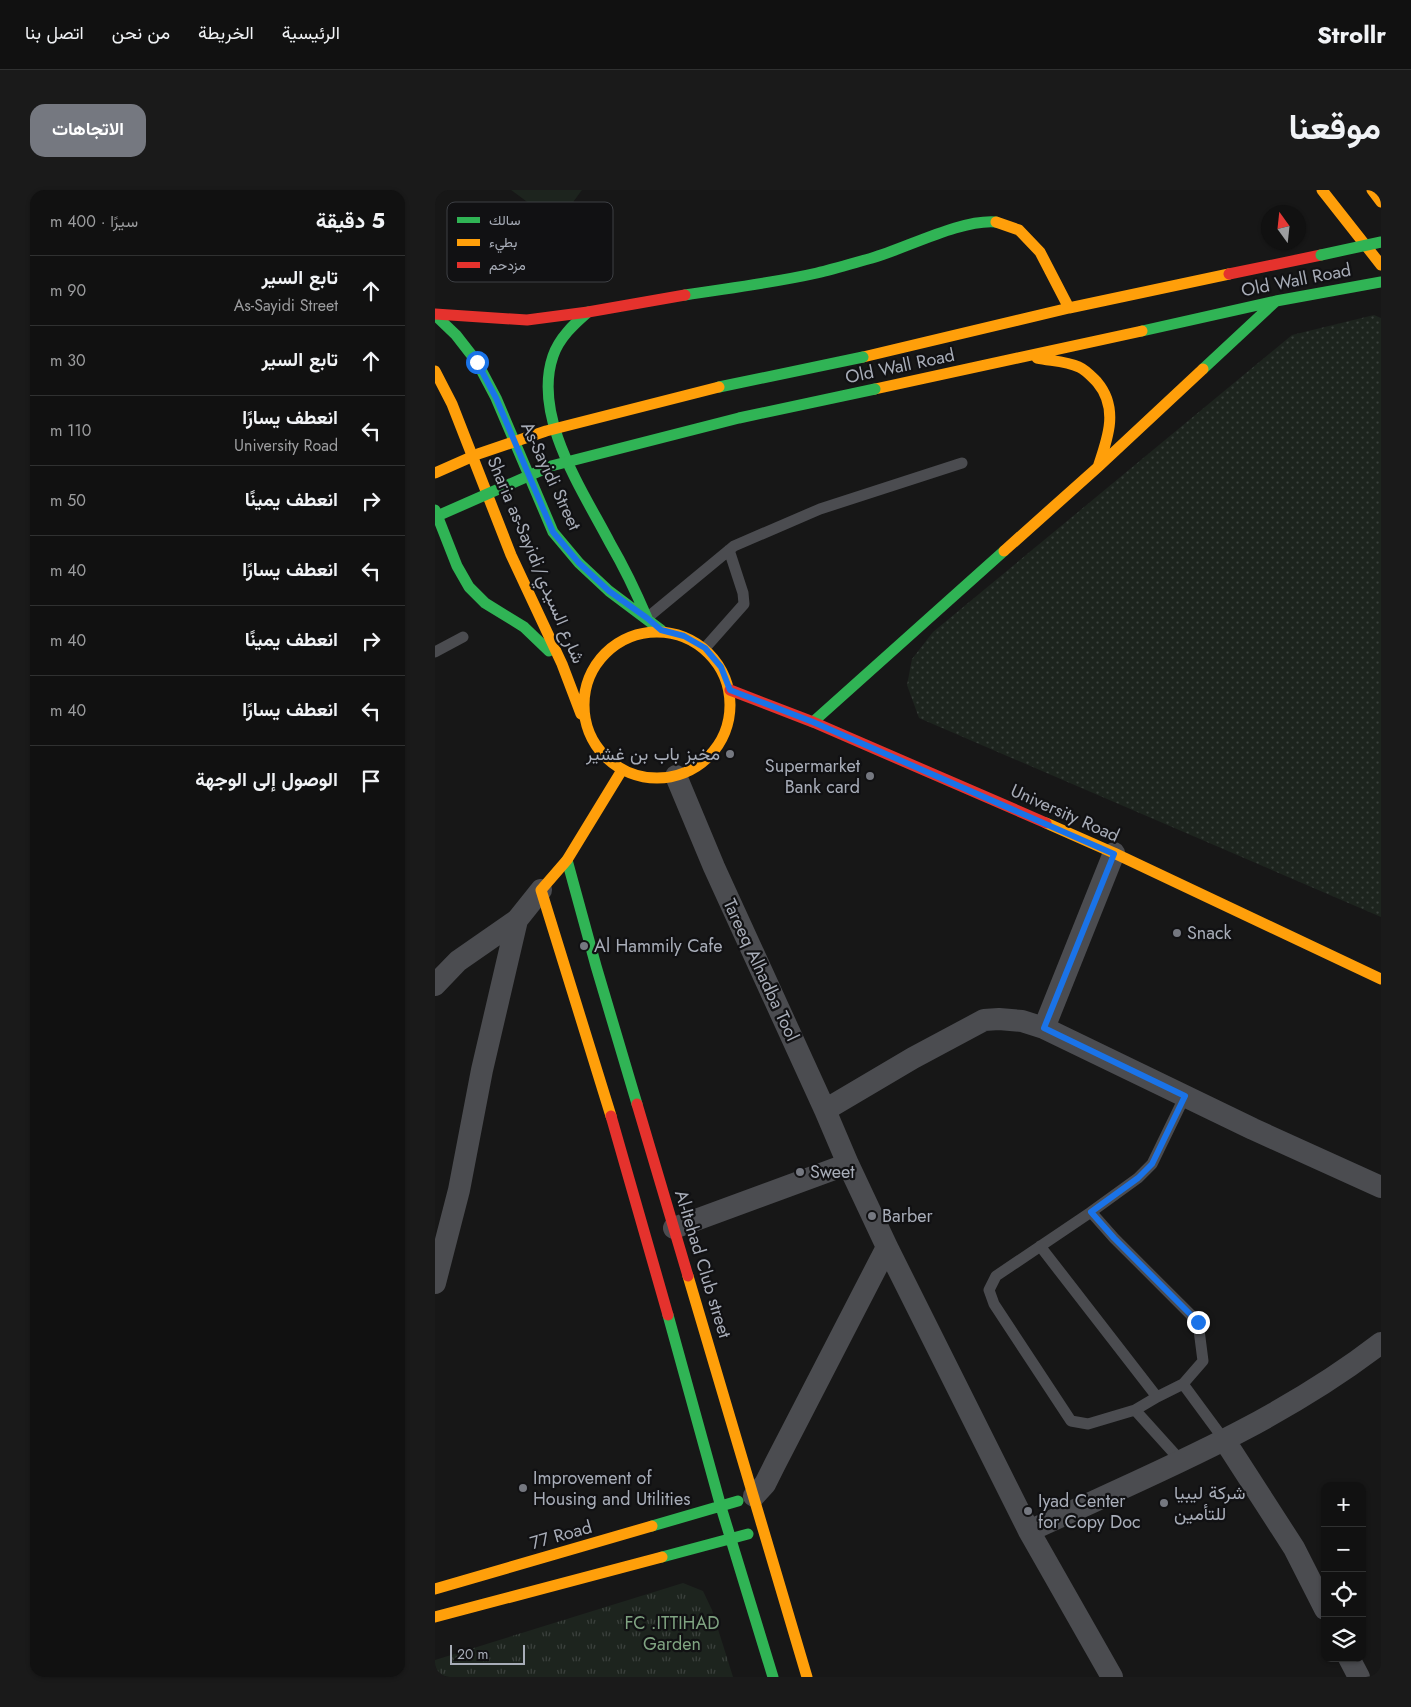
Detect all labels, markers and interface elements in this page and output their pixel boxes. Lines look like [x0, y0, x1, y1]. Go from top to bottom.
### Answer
text: Strollr [1317, 17, 1386, 52]
text: اتصل بنا [25, 20, 84, 46]
text: من نحن [112, 20, 170, 46]
text: الخريطة [198, 20, 254, 46]
text: الرئيسية [282, 20, 340, 46]
text: موقعنا [1288, 102, 1381, 152]
button: الاتجاهات [30, 104, 146, 157]
legend [447, 202, 613, 282]
north arrow [1261, 205, 1306, 250]
text: 5 دقيقة [316, 206, 385, 236]
text: سيرًا · 400 m [50, 210, 138, 233]
text: سالك [489, 210, 520, 230]
text: بطيء [489, 232, 517, 254]
text: مزدحم [489, 255, 526, 275]
street label: Old Wall Road [1239, 257, 1353, 303]
text: تابع السير [261, 264, 338, 291]
icon: ahead [357, 277, 385, 305]
text: 90 m [50, 279, 86, 302]
text: As-Sayidi Street [234, 294, 338, 317]
street label: Old Wall Road [843, 342, 957, 390]
text: تابع السير [261, 346, 338, 373]
icon: ahead [357, 347, 385, 375]
text: 30 m [50, 349, 86, 372]
route start [466, 351, 489, 374]
text: انعطف يسارًا [242, 404, 338, 431]
icon: left [357, 417, 385, 445]
street label: As-Sayidi Street [514, 417, 588, 535]
text: 110 m [50, 419, 91, 442]
text: University Road [234, 434, 338, 457]
street label: Sharia as-Sayidi/شارع السيدي [479, 452, 591, 668]
text: انعطف يمينًا [245, 486, 338, 513]
icon: right [357, 487, 385, 515]
text: 50 m [50, 489, 86, 512]
text: انعطف يسارًا [242, 556, 338, 583]
icon: left [357, 557, 385, 585]
text: 40 m [50, 559, 86, 582]
text: انعطف يمينًا [245, 626, 338, 653]
icon: right [357, 627, 385, 655]
text: 40 m [50, 629, 86, 652]
text: انعطف يسارًا [242, 696, 338, 723]
icon: left [357, 697, 385, 725]
text: 40 m [50, 699, 86, 722]
place label: مخبز باب بن غشير [585, 741, 720, 767]
marker: مخبز باب بن غشير [724, 748, 736, 760]
place label: Supermarket Bank card [765, 753, 861, 800]
text: الوصول إلى الوجهة [195, 766, 338, 793]
icon: arrive [357, 767, 385, 795]
marker: Supermarket Bank card [864, 770, 876, 782]
street label: University Road [1006, 777, 1124, 849]
street label: Tareeq Alhadba Tool [717, 895, 805, 1045]
place label: Snack [1187, 920, 1232, 946]
marker: Snack [1171, 927, 1183, 939]
place label: Al Hammily Cafe [594, 933, 723, 959]
marker: Al Hammily Cafe [578, 940, 590, 952]
place label: Sweet [810, 1159, 855, 1185]
marker: Sweet [794, 1166, 806, 1178]
street label: Al-Itehad Club street [668, 1187, 738, 1342]
place label: Barber [882, 1203, 933, 1229]
marker: Barber [866, 1210, 878, 1222]
route end [1187, 1311, 1210, 1334]
place label: Improvement of Housing and Utilities [533, 1465, 691, 1512]
place label: شركة ليبيا للتأمين [1174, 1480, 1245, 1527]
marker: Improvement of Housing and Utilities [517, 1482, 529, 1494]
map controls [1321, 1482, 1366, 1662]
button: + [1321, 1482, 1366, 1527]
place label: Iyad Center for Copy Doc [1038, 1488, 1141, 1535]
marker: شركة ليبيا للتأمين [1158, 1497, 1170, 1509]
marker: Iyad Center for Copy Doc [1022, 1505, 1034, 1517]
street label: 77 Road [527, 1514, 595, 1556]
button: − [1321, 1527, 1366, 1572]
button: locate [1321, 1572, 1366, 1617]
park label: FC .ITTIHAD Garden [624, 1610, 720, 1657]
button: layers [1321, 1617, 1366, 1662]
scale bar [450, 1642, 525, 1665]
text: 20 m [457, 1644, 489, 1664]

